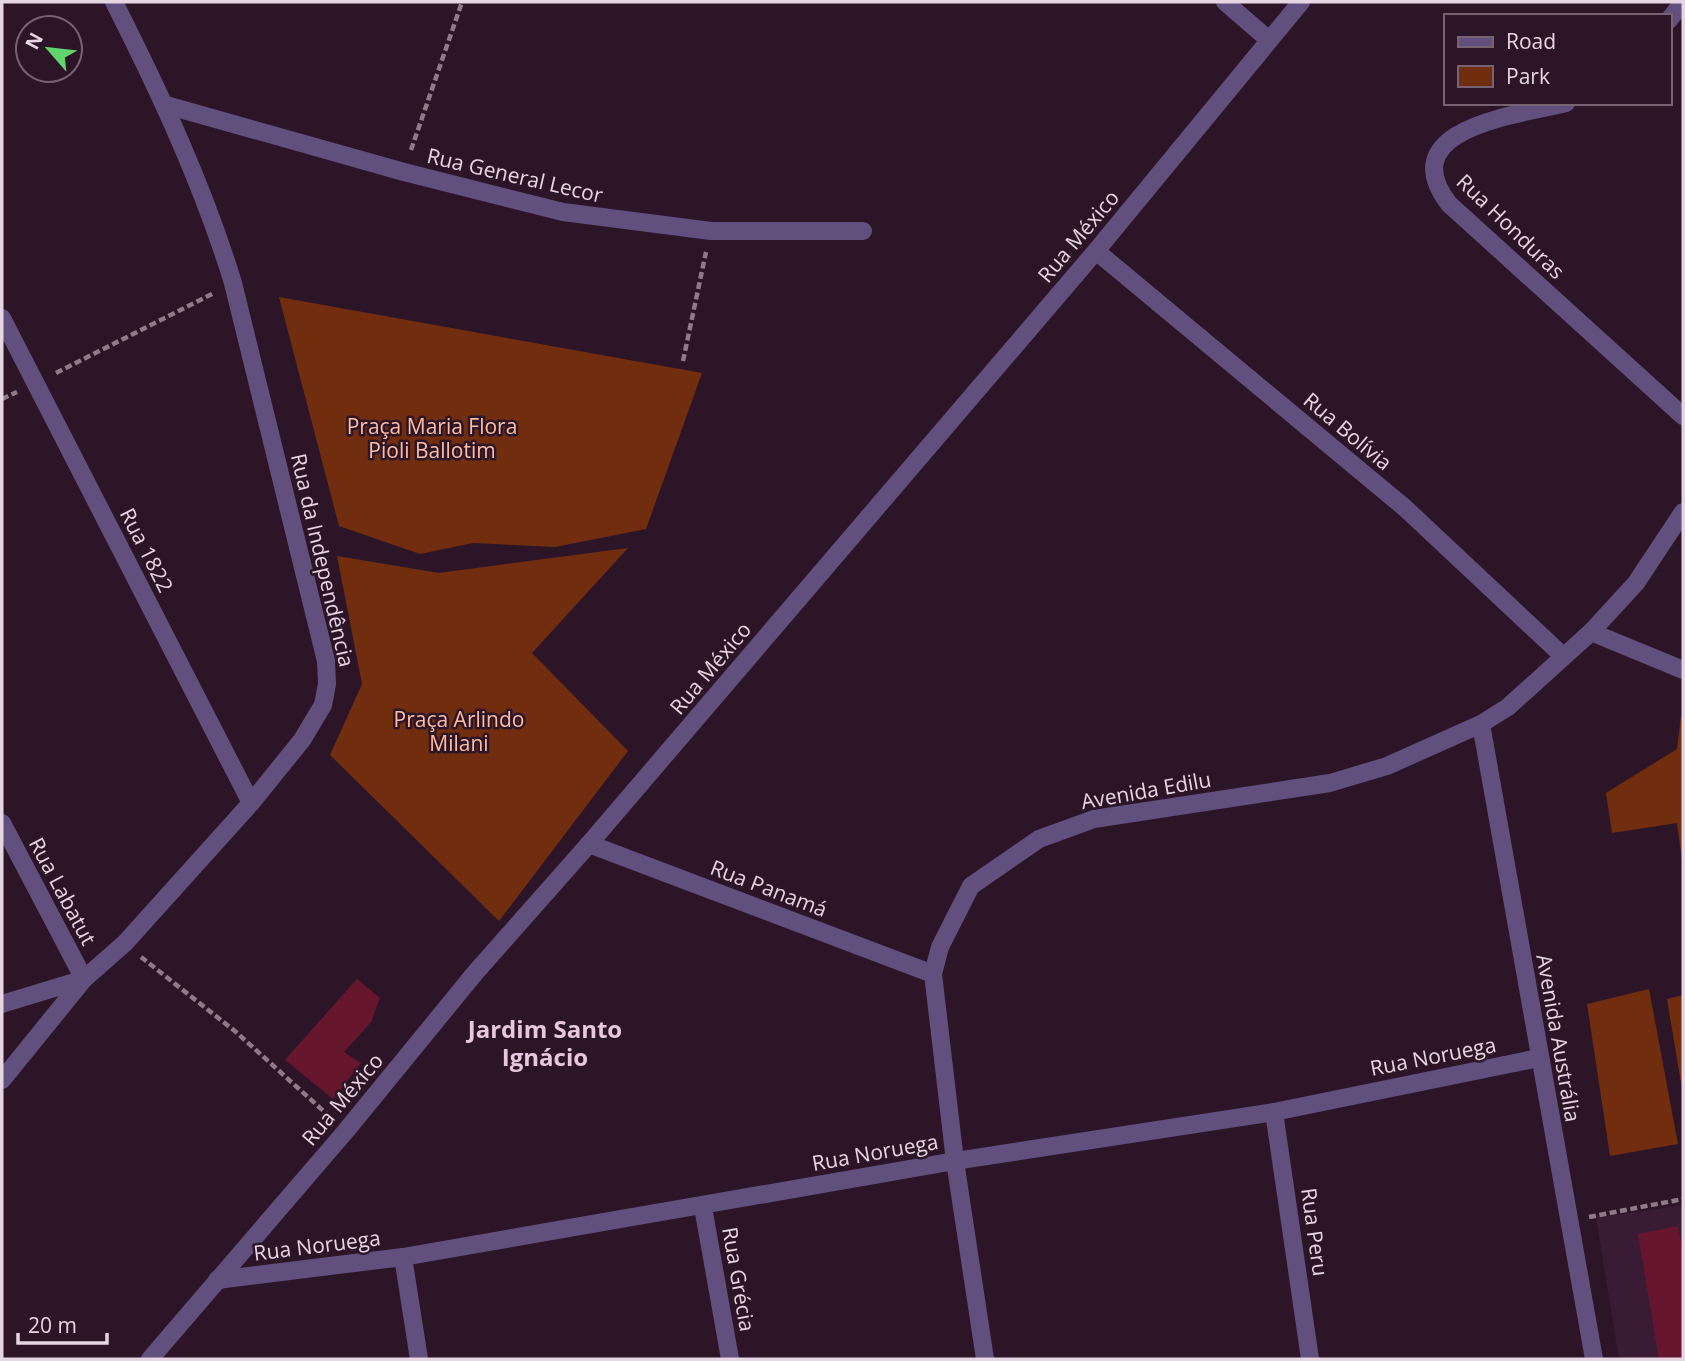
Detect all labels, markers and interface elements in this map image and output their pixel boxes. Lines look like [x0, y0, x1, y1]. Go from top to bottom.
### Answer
north arrow [14, 14, 84, 84]
legend [1444, 14, 1671, 105]
text: Road [1506, 27, 1556, 55]
text: N [19, 28, 49, 54]
text: Park [1506, 62, 1550, 90]
street label: Rua General Lecor [424, 141, 606, 209]
street label: Rua Honduras [1451, 167, 1571, 285]
street label: Rua México [1031, 184, 1125, 288]
street label: Rua Bolívia [1298, 386, 1398, 476]
park label: Praça Maria Flora Pioli Ballotim [347, 412, 517, 464]
street label: Rua da Independência [285, 450, 361, 670]
street label: Rua 1822 [114, 503, 180, 597]
street label: Rua México [663, 616, 757, 720]
park label: Praça Arlindo Milani [394, 705, 524, 757]
street label: Avenida Edilu [1079, 765, 1213, 815]
street label: Rua Labatut [23, 832, 103, 950]
street label: Rua Panamá [707, 853, 831, 923]
street label: Avenida Austrália [1530, 952, 1588, 1124]
district label: Jardim Santo Ignácio [466, 1012, 622, 1073]
street label: Rua Noruega [1368, 1030, 1498, 1082]
street label: Rua México [295, 1047, 389, 1151]
street label: Rua Noruega [810, 1127, 940, 1177]
street label: Rua Peru [1295, 1186, 1335, 1278]
street label: Rua Noruega [252, 1223, 382, 1267]
street label: Rua Grécia [716, 1225, 762, 1333]
scale bar [18, 1302, 107, 1346]
text: 20 m [28, 1311, 77, 1339]

